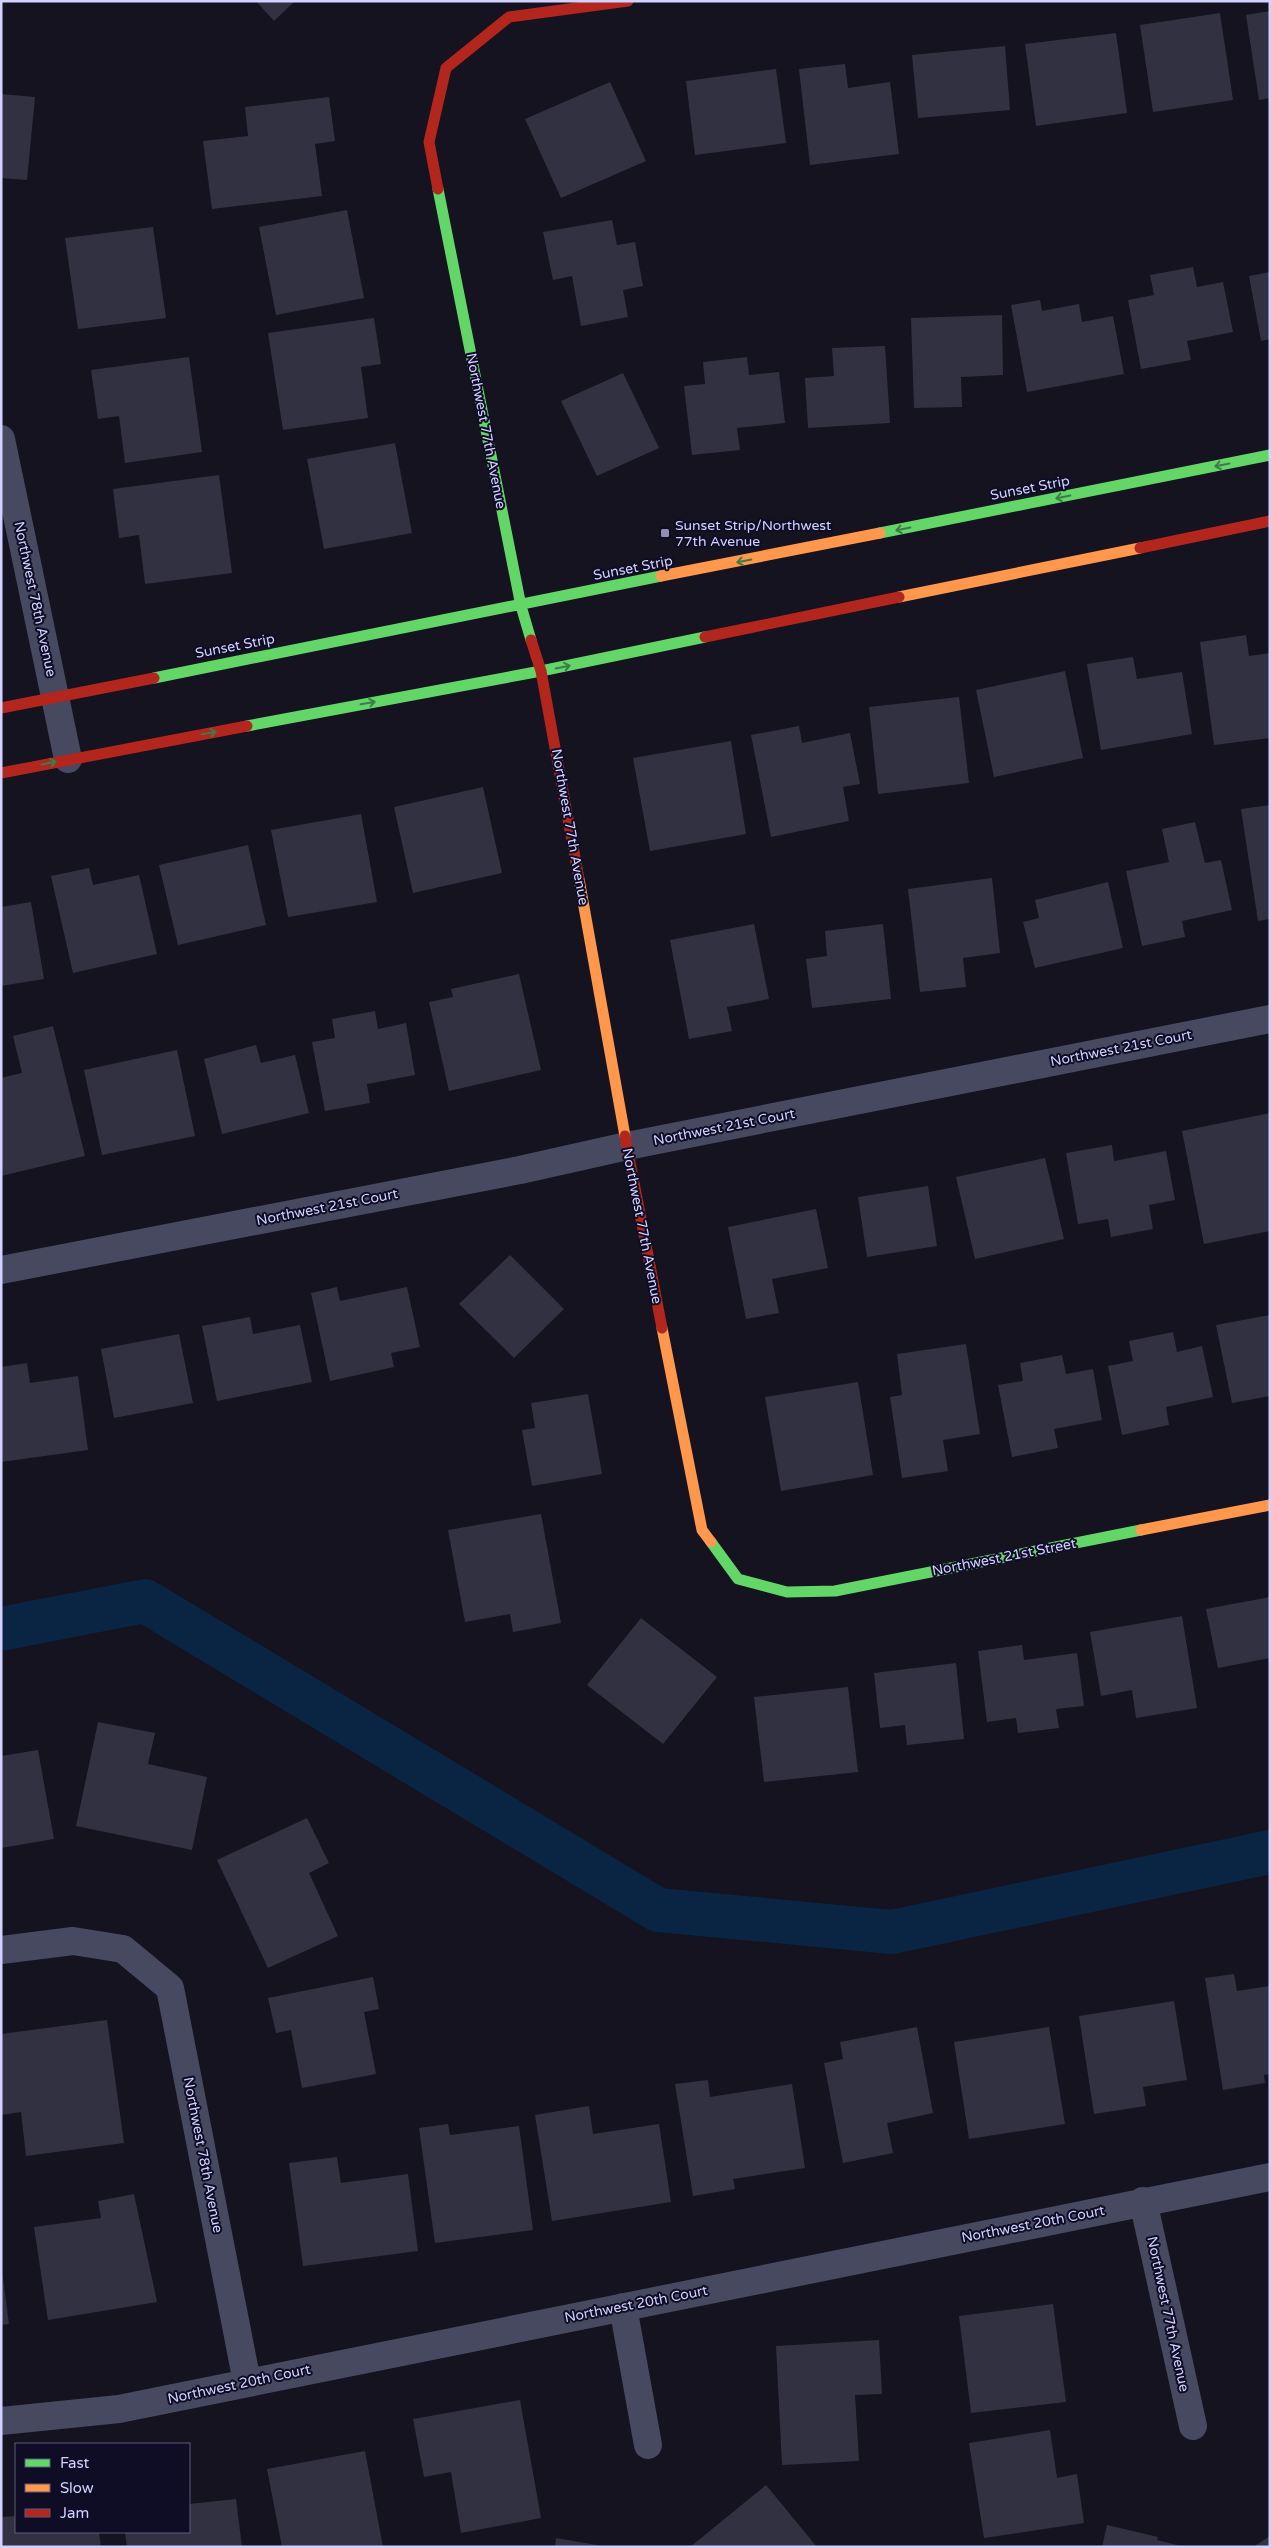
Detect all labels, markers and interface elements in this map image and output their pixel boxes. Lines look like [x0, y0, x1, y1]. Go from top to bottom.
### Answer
street label: Northwest 77th Avenue [463, 352, 509, 510]
one-way arrow [1214, 460, 1230, 470]
street label: Sunset Strip [989, 472, 1071, 504]
one-way arrow [1055, 493, 1071, 502]
place label: Sunset Strip/Northwest 77th Avenue [675, 517, 832, 550]
street label: Northwest 78th Avenue [10, 520, 60, 678]
one-way arrow [896, 525, 912, 534]
marker: Sunset Strip/Northwest 77th Avenue [659, 527, 671, 539]
street label: Sunset Strip [592, 552, 674, 584]
one-way arrow [736, 557, 752, 566]
street label: Sunset Strip [194, 630, 276, 662]
one-way arrow [554, 662, 570, 671]
one-way arrow [360, 698, 376, 708]
one-way arrow [200, 727, 216, 737]
street label: Northwest 77th Avenue [548, 748, 592, 907]
one-way arrow [40, 757, 56, 767]
street label: Northwest 21st Court [1049, 1026, 1194, 1070]
street label: Northwest 21st Court [652, 1105, 797, 1149]
street label: Northwest 77th Avenue [619, 1147, 665, 1305]
street label: Northwest 21st Court [255, 1185, 400, 1229]
street label: Northwest 21st Street [930, 1535, 1078, 1579]
street label: Northwest 78th Avenue [180, 2076, 226, 2234]
street label: Northwest 20th Court [960, 2202, 1107, 2246]
street label: Northwest 77th Avenue [1143, 2235, 1193, 2393]
street label: Northwest 20th Court [563, 2282, 710, 2326]
street label: Northwest 20th Court [166, 2360, 313, 2407]
legend [15, 2443, 190, 2533]
text: Fast [60, 2454, 90, 2472]
text: Slow [60, 2479, 94, 2497]
text: Jam [60, 2504, 89, 2522]

